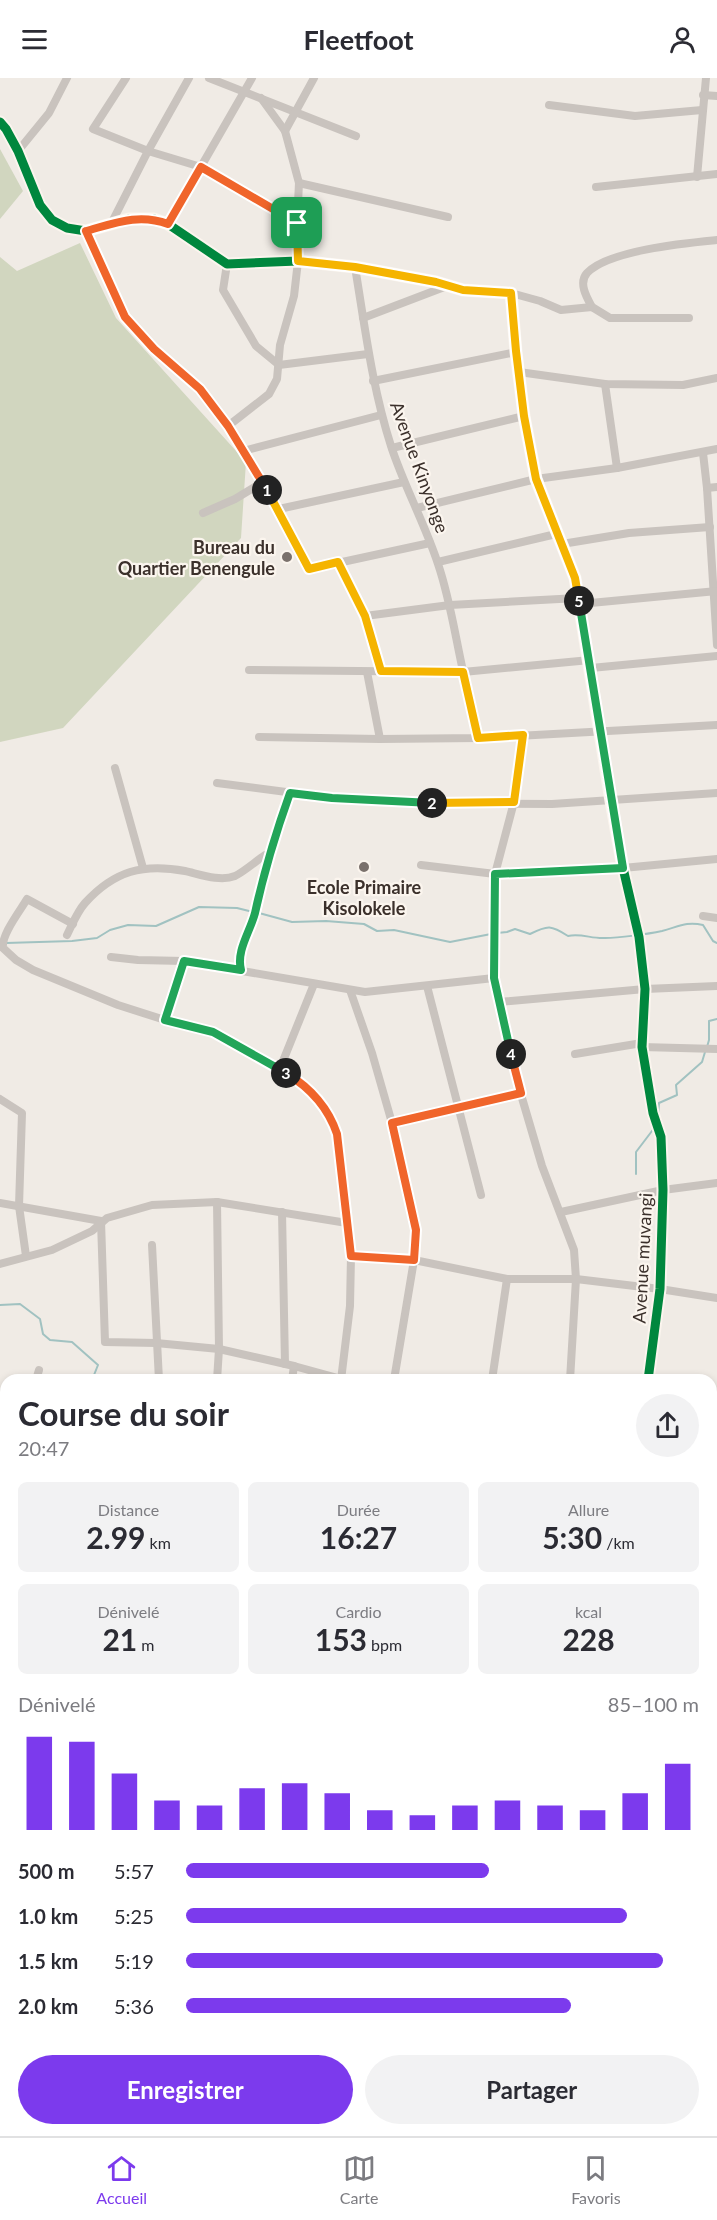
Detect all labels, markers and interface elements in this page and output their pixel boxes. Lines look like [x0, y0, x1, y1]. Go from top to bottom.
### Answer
icon: menu [18, 23, 51, 56]
text: Fleetfoot [304, 23, 413, 56]
icon: person [666, 23, 699, 56]
pin [271, 197, 322, 248]
icon: arrive [280, 206, 313, 239]
street label: Avenue Kinyonge [386, 398, 454, 536]
pin: 1 [252, 475, 282, 505]
text: 1 [262, 480, 272, 499]
place label: Bureau du Quartier Benengule [118, 536, 275, 579]
marker: Bureau du Quartier Benengule [280, 550, 294, 564]
pin: 5 [564, 586, 594, 616]
text: 5 [574, 591, 584, 610]
pin: 2 [417, 788, 447, 818]
text: 2 [427, 793, 437, 812]
marker: Ecole Primaire Kisolokele [357, 860, 371, 874]
place label: Ecole Primaire Kisolokele [307, 876, 422, 919]
pin: 4 [496, 1039, 526, 1069]
text: 4 [506, 1044, 516, 1063]
pin: 3 [271, 1058, 301, 1088]
text: 3 [281, 1063, 291, 1082]
street label: Avenue muvangi [628, 1192, 656, 1324]
text: Course du soir [18, 1393, 229, 1433]
button: share [636, 1394, 699, 1457]
text: 20:47 [18, 1436, 69, 1460]
text: Distance [98, 1500, 159, 1519]
text: Durée [337, 1500, 380, 1519]
text: Allure [568, 1500, 609, 1519]
text: 2.99 [86, 1519, 145, 1555]
text: 16:27 [320, 1519, 397, 1555]
text: 5:30 [542, 1519, 602, 1555]
text: km [145, 1533, 171, 1552]
text: /km [602, 1533, 635, 1552]
text: Dénivelé [98, 1602, 159, 1621]
text: Cardio [335, 1602, 382, 1621]
text: kcal [575, 1602, 602, 1621]
text: 21 [102, 1621, 137, 1657]
text: 153 [315, 1621, 367, 1657]
text: 228 [562, 1621, 615, 1657]
text: m [137, 1635, 155, 1654]
text: bpm [367, 1635, 402, 1654]
text: Dénivelé [18, 1692, 95, 1716]
text: 85–100 m [608, 1692, 699, 1716]
text: 500 m [18, 1859, 74, 1883]
text: 5:57 [114, 1859, 154, 1883]
text: 1.0 km [18, 1904, 78, 1928]
text: 5:25 [114, 1904, 154, 1928]
text: 1.5 km [18, 1949, 78, 1973]
text: 5:19 [114, 1949, 154, 1973]
text: 2.0 km [18, 1994, 78, 2018]
text: 5:36 [114, 1994, 154, 2018]
button: Enregistrer [18, 2055, 353, 2124]
button: Partager [365, 2055, 699, 2124]
tab: Accueil [96, 2152, 147, 2207]
tab: Carte [340, 2152, 378, 2207]
tab: Favoris [571, 2152, 621, 2207]

